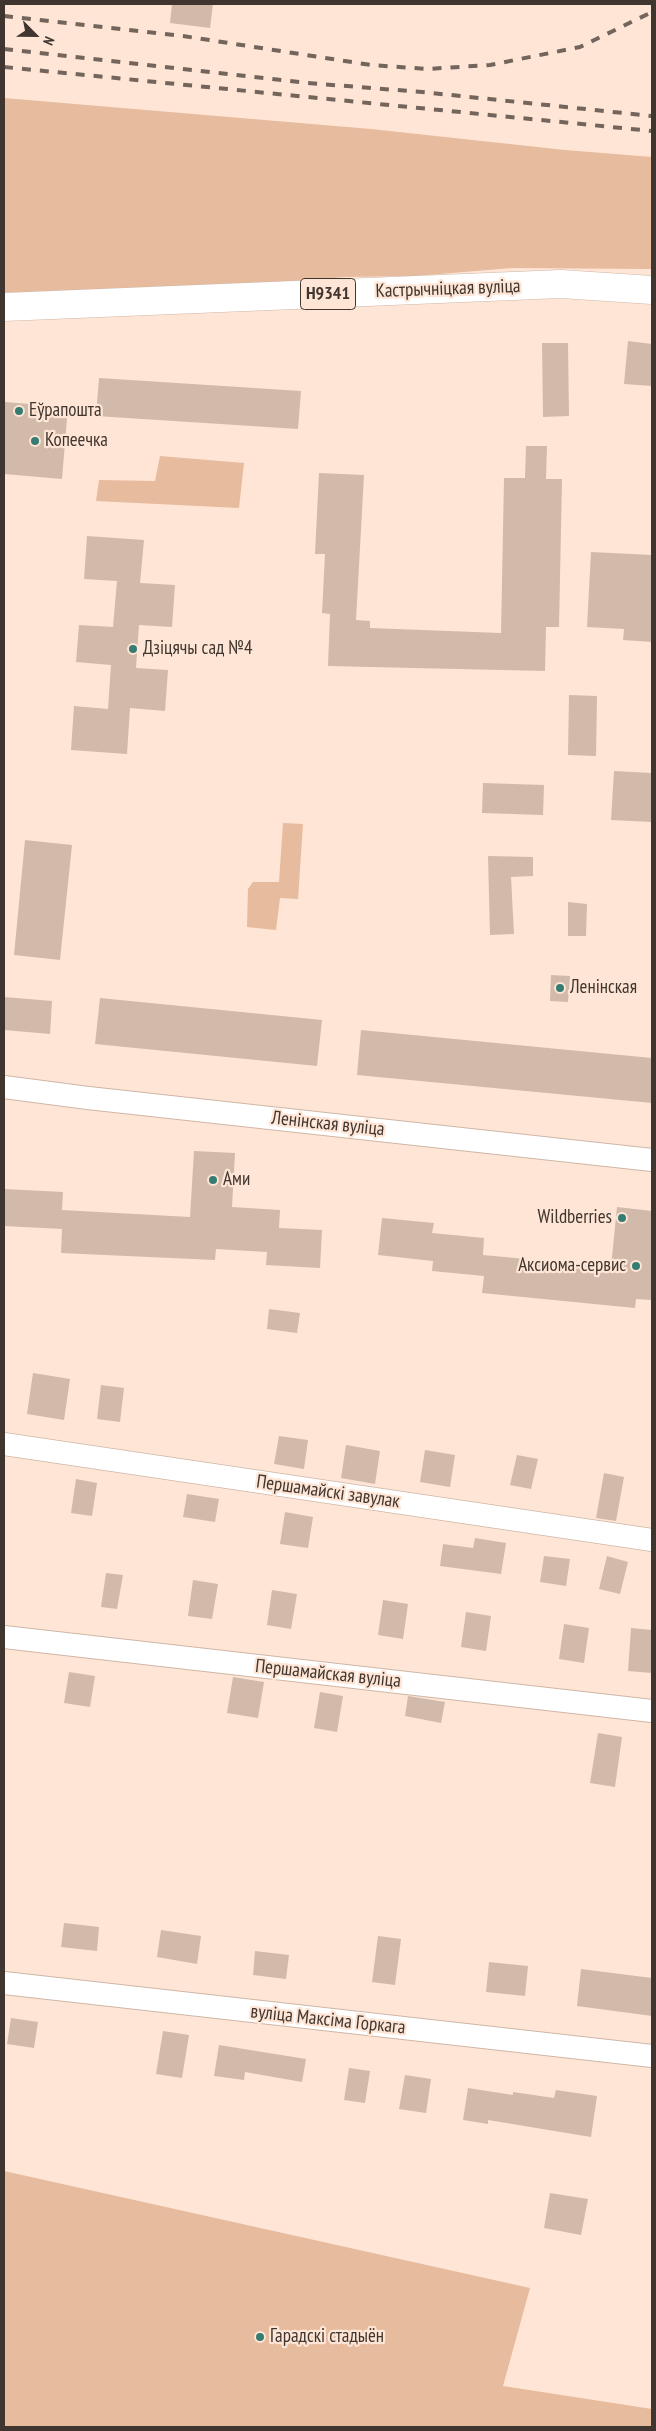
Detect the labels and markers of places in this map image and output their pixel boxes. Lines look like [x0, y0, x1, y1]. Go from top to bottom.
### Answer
place label: Еўрапошта [29, 400, 102, 422]
marker: Еўрапошта [13, 405, 25, 417]
place label: Копеечка [45, 430, 108, 452]
marker: Копеечка [29, 435, 41, 447]
place label: Дзіцячы сад №4 [143, 638, 253, 660]
marker: Дзіцячы сад №4 [127, 643, 139, 655]
place label: Ленінская [570, 977, 637, 999]
marker: Ленінская [554, 982, 566, 994]
place label: Ами [223, 1169, 250, 1191]
marker: Ами [207, 1174, 219, 1186]
place label: Wildberries [538, 1207, 612, 1229]
marker: Wildberries [616, 1212, 628, 1224]
place label: Аксиома-сервис [518, 1255, 626, 1277]
marker: Аксиома-сервис [630, 1260, 642, 1272]
place label: Гарадскі стадыён [270, 2326, 384, 2348]
marker: Гарадскі стадыён [254, 2331, 266, 2343]

